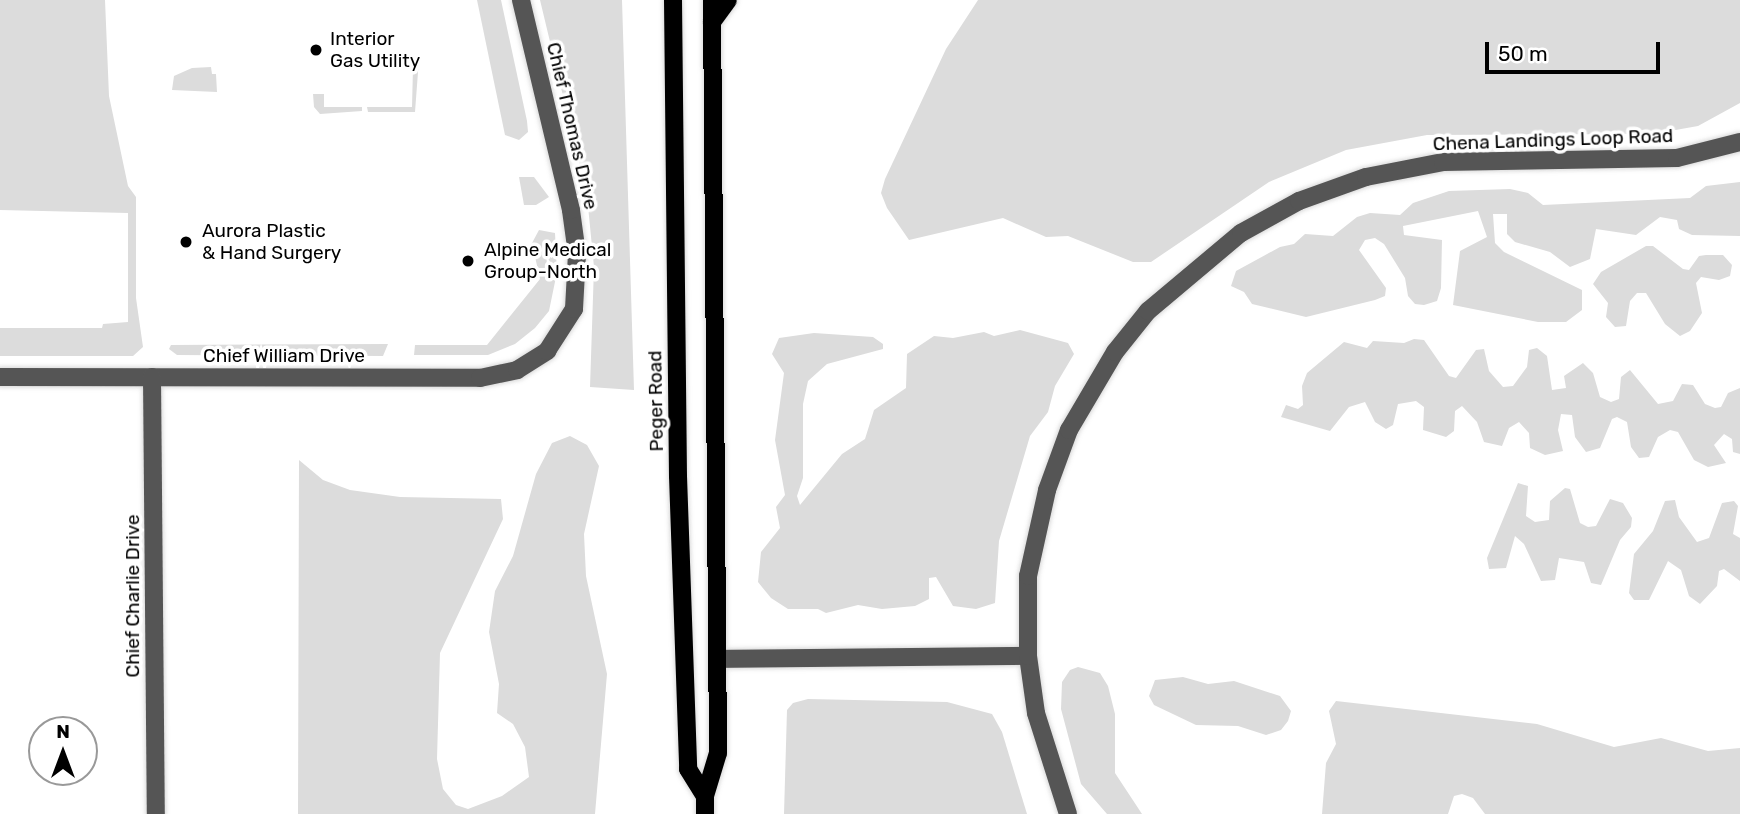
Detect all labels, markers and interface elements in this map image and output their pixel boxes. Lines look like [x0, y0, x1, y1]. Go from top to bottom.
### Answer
place label: Interior Gas Utility [330, 28, 420, 72]
scale bar [1488, 28, 1663, 72]
street label: Chief Thomas Drive [542, 40, 602, 212]
text: 50 m [1498, 41, 1548, 66]
marker: Interior Gas Utility [308, 42, 324, 58]
street label: Chena Landings Loop Road [1432, 124, 1674, 156]
place label: Aurora Plastic & Hand Surgery [202, 220, 341, 264]
marker: Aurora Plastic & Hand Surgery [176, 232, 196, 252]
place label: Alpine Medical Group-North [484, 239, 611, 283]
marker: Alpine Medical Group-North [458, 251, 478, 271]
street label: Chief William Drive [203, 345, 365, 367]
street label: Peger Road [644, 350, 668, 452]
street label: Chief Charlie Drive [122, 514, 144, 678]
north arrow [28, 716, 98, 786]
text: N [56, 720, 70, 743]

